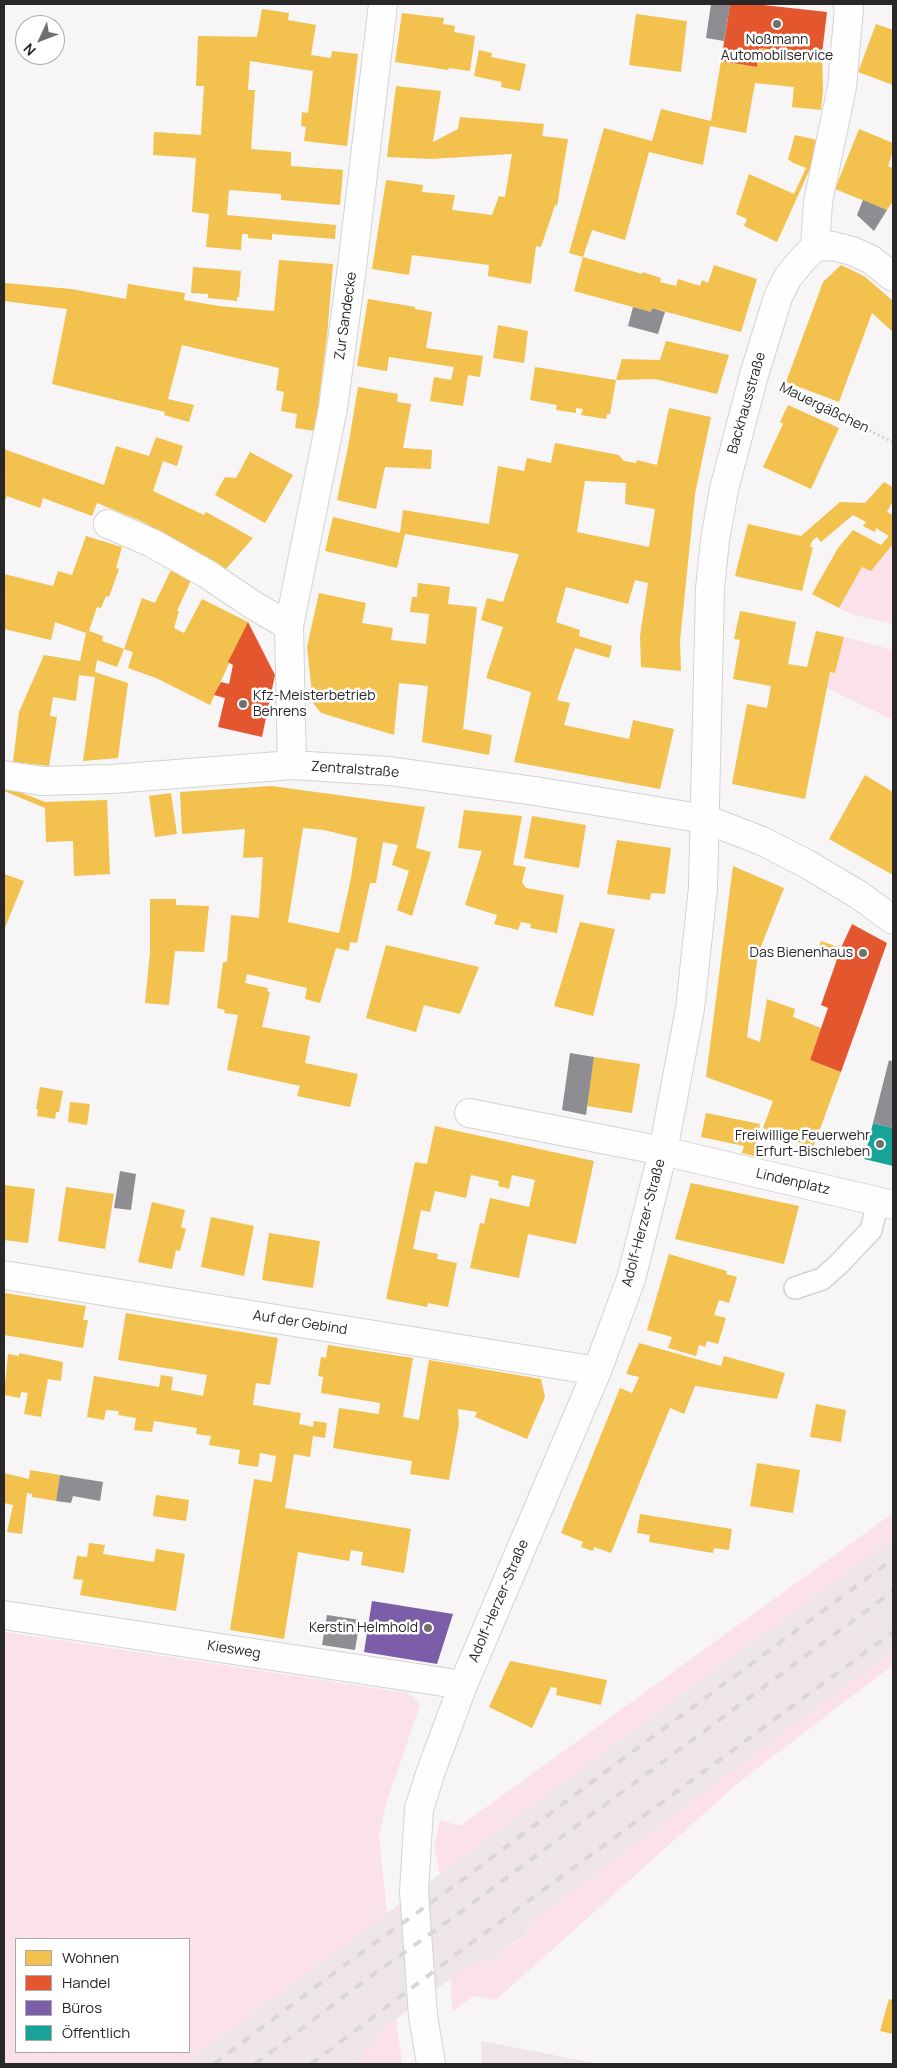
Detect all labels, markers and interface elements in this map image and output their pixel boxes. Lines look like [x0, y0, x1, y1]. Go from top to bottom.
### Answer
north arrow [15, 15, 65, 65]
marker: Noßmann Automobilservice [771, 18, 783, 30]
place label: Noßmann Automobilservice [721, 32, 833, 64]
text: N [19, 40, 40, 60]
street label: Zur Sandecke [332, 271, 360, 361]
street label: Backhausstraße [724, 350, 770, 456]
street label: Mauergäßchen [776, 379, 872, 437]
place label: Kfz-Meisterbetrieb Behrens [253, 688, 376, 720]
marker: Kfz-Meisterbetrieb Behrens [237, 698, 249, 710]
street label: Zentralstraße [310, 759, 400, 781]
place label: Das Bienenhaus [750, 945, 853, 961]
marker: Das Bienenhaus [857, 947, 869, 959]
place label: Freiwillige Feuerwehr Erfurt-Bischleben [735, 1128, 870, 1160]
marker: Freiwillige Feuerwehr Erfurt-Bischleben [874, 1138, 886, 1150]
street label: Adolf-Herzer-Straße [619, 1157, 669, 1289]
street label: Lindenplatz [754, 1165, 832, 1199]
street label: Auf der Gebind [252, 1307, 348, 1339]
street label: Adolf-Herzer-Straße [466, 1537, 532, 1665]
place label: Kerstin Helmhold [309, 1620, 418, 1636]
marker: Kerstin Helmhold [422, 1622, 434, 1634]
street label: Kiesweg [206, 1637, 262, 1663]
legend [15, 1938, 190, 2053]
text: Wohnen [62, 1947, 119, 1968]
text: Handel [62, 1972, 111, 1993]
text: Büros [62, 1997, 102, 2018]
text: Öffentlich [62, 2022, 130, 2043]

